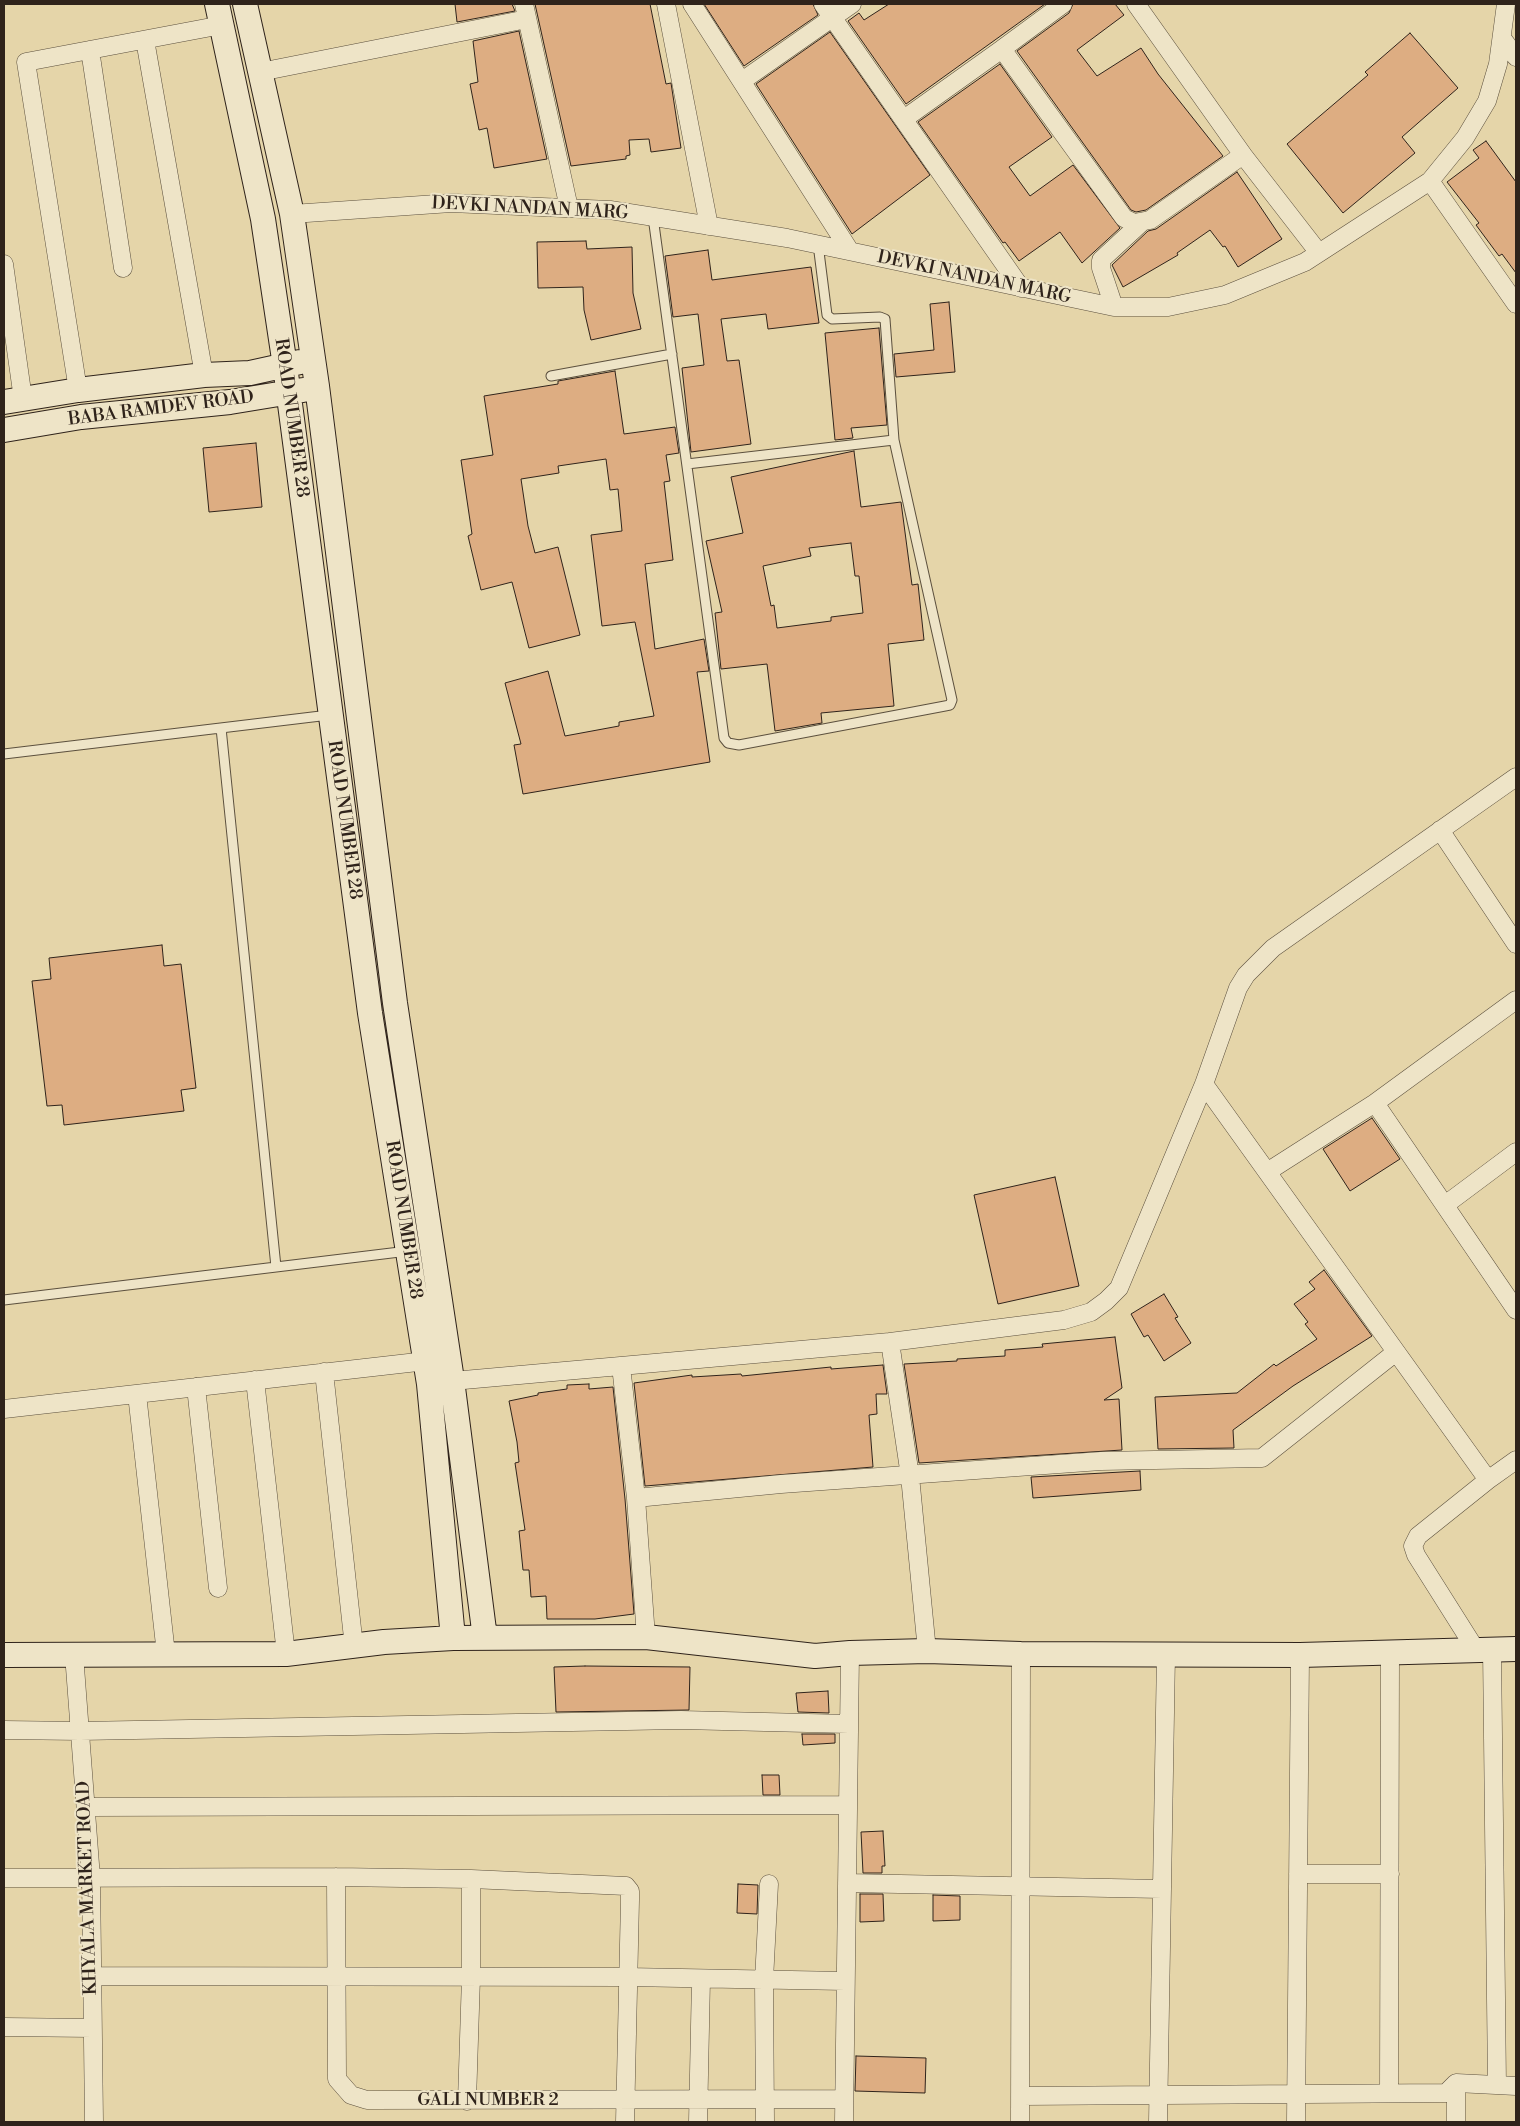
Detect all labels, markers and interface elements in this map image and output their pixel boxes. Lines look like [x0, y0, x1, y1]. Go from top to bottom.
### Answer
street label: DEVKI NANDAN MARG [431, 193, 629, 225]
street label: DEVKI NANDAN MARG [875, 247, 1073, 309]
street label: ROAD NUMBER 28 [269, 337, 313, 499]
street label: BABA RAMDEV ROAD [67, 387, 255, 431]
street label: ROAD NUMBER 28 [322, 739, 366, 901]
street label: ROAD NUMBER 28 [380, 1139, 426, 1301]
street label: KHYALA MARKET ROAD [73, 1781, 103, 1995]
street label: GALI NUMBER 2 [417, 2090, 559, 2112]

